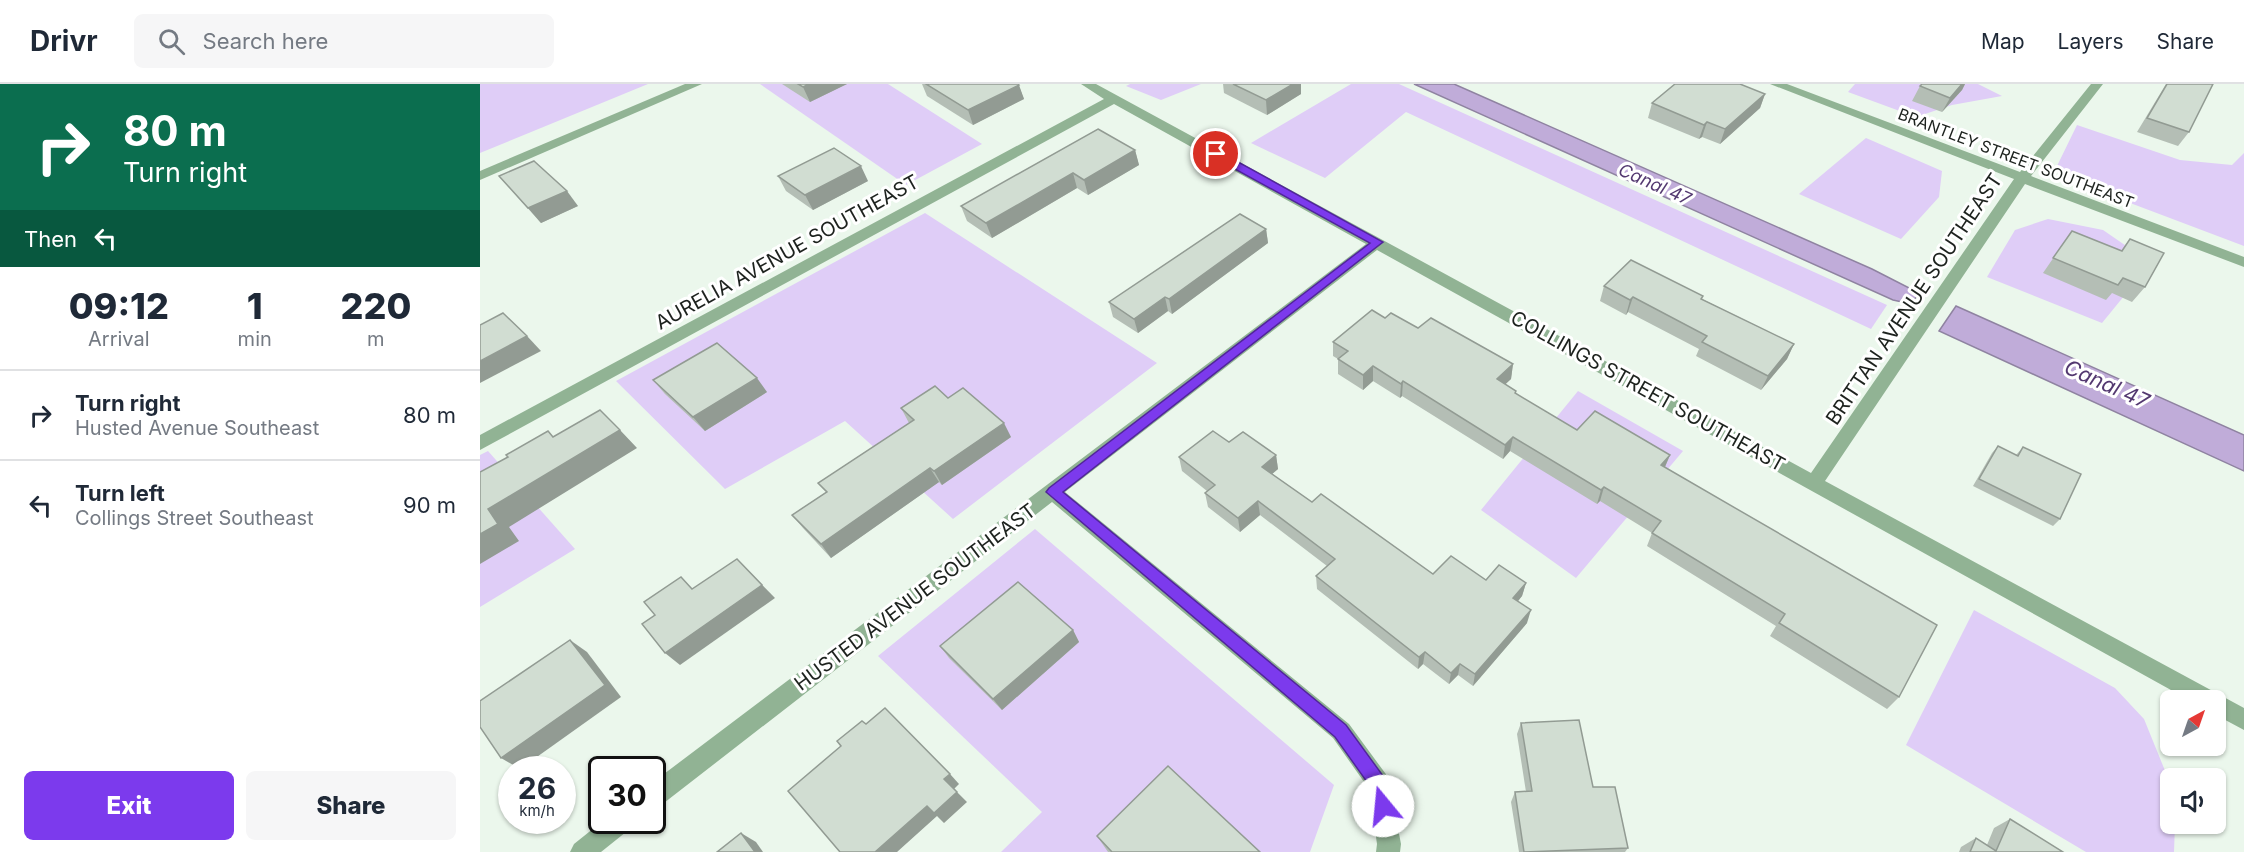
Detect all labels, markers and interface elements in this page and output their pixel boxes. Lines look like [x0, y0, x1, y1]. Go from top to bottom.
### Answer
search box [134, 14, 554, 68]
text: Drivr [30, 24, 98, 58]
icon: search [155, 25, 188, 58]
text: Search here [203, 28, 328, 54]
text: Map [1981, 29, 2025, 54]
text: Layers [2058, 29, 2124, 54]
text: Share [2157, 29, 2214, 54]
street label: BRANTLEY STREET SOUTHEAST [1895, 104, 2137, 212]
text: 80 m [123, 105, 227, 156]
icon: right [24, 108, 102, 186]
pin [1190, 128, 1241, 179]
icon: arrive [1199, 137, 1232, 170]
text: Turn right [123, 156, 247, 189]
water label: Canal 47 [1615, 159, 1695, 210]
street label: AURELIA AVENUE SOUTHEAST [651, 169, 923, 335]
street label: BRITTAN AVENUE SOUTHEAST [1821, 169, 2007, 429]
icon: left [89, 222, 122, 255]
text: Then [24, 226, 77, 252]
text: 09:12 [69, 284, 169, 328]
text: 1 [247, 284, 263, 328]
text: 220 [340, 284, 411, 328]
street label: COLLINGS STREET SOUTHEAST [1507, 305, 1789, 477]
text: Arrival [88, 327, 150, 351]
text: min [238, 327, 272, 351]
text: m [367, 327, 385, 351]
water label: Canal 47 [2061, 354, 2154, 414]
text: Turn right [75, 390, 181, 416]
icon: right [24, 399, 57, 432]
text: 80 m [403, 402, 456, 428]
text: Husted Avenue Southeast [75, 416, 319, 440]
text: Turn left [75, 480, 165, 506]
icon: left [24, 489, 57, 522]
text: 90 m [403, 492, 456, 518]
street label: HUSTED AVENUE SOUTHEAST [790, 498, 1040, 696]
text: Collings Street Southeast [75, 506, 314, 530]
north arrow [2160, 690, 2226, 756]
map controls [2160, 690, 2226, 834]
speed limit sign: 30 [588, 756, 666, 834]
button: sound [2160, 768, 2226, 834]
text: 26 [518, 770, 556, 806]
button: Exit [24, 771, 234, 840]
button: Share [246, 771, 456, 840]
position arrow [1351, 774, 1415, 838]
text: km/h [519, 801, 555, 820]

